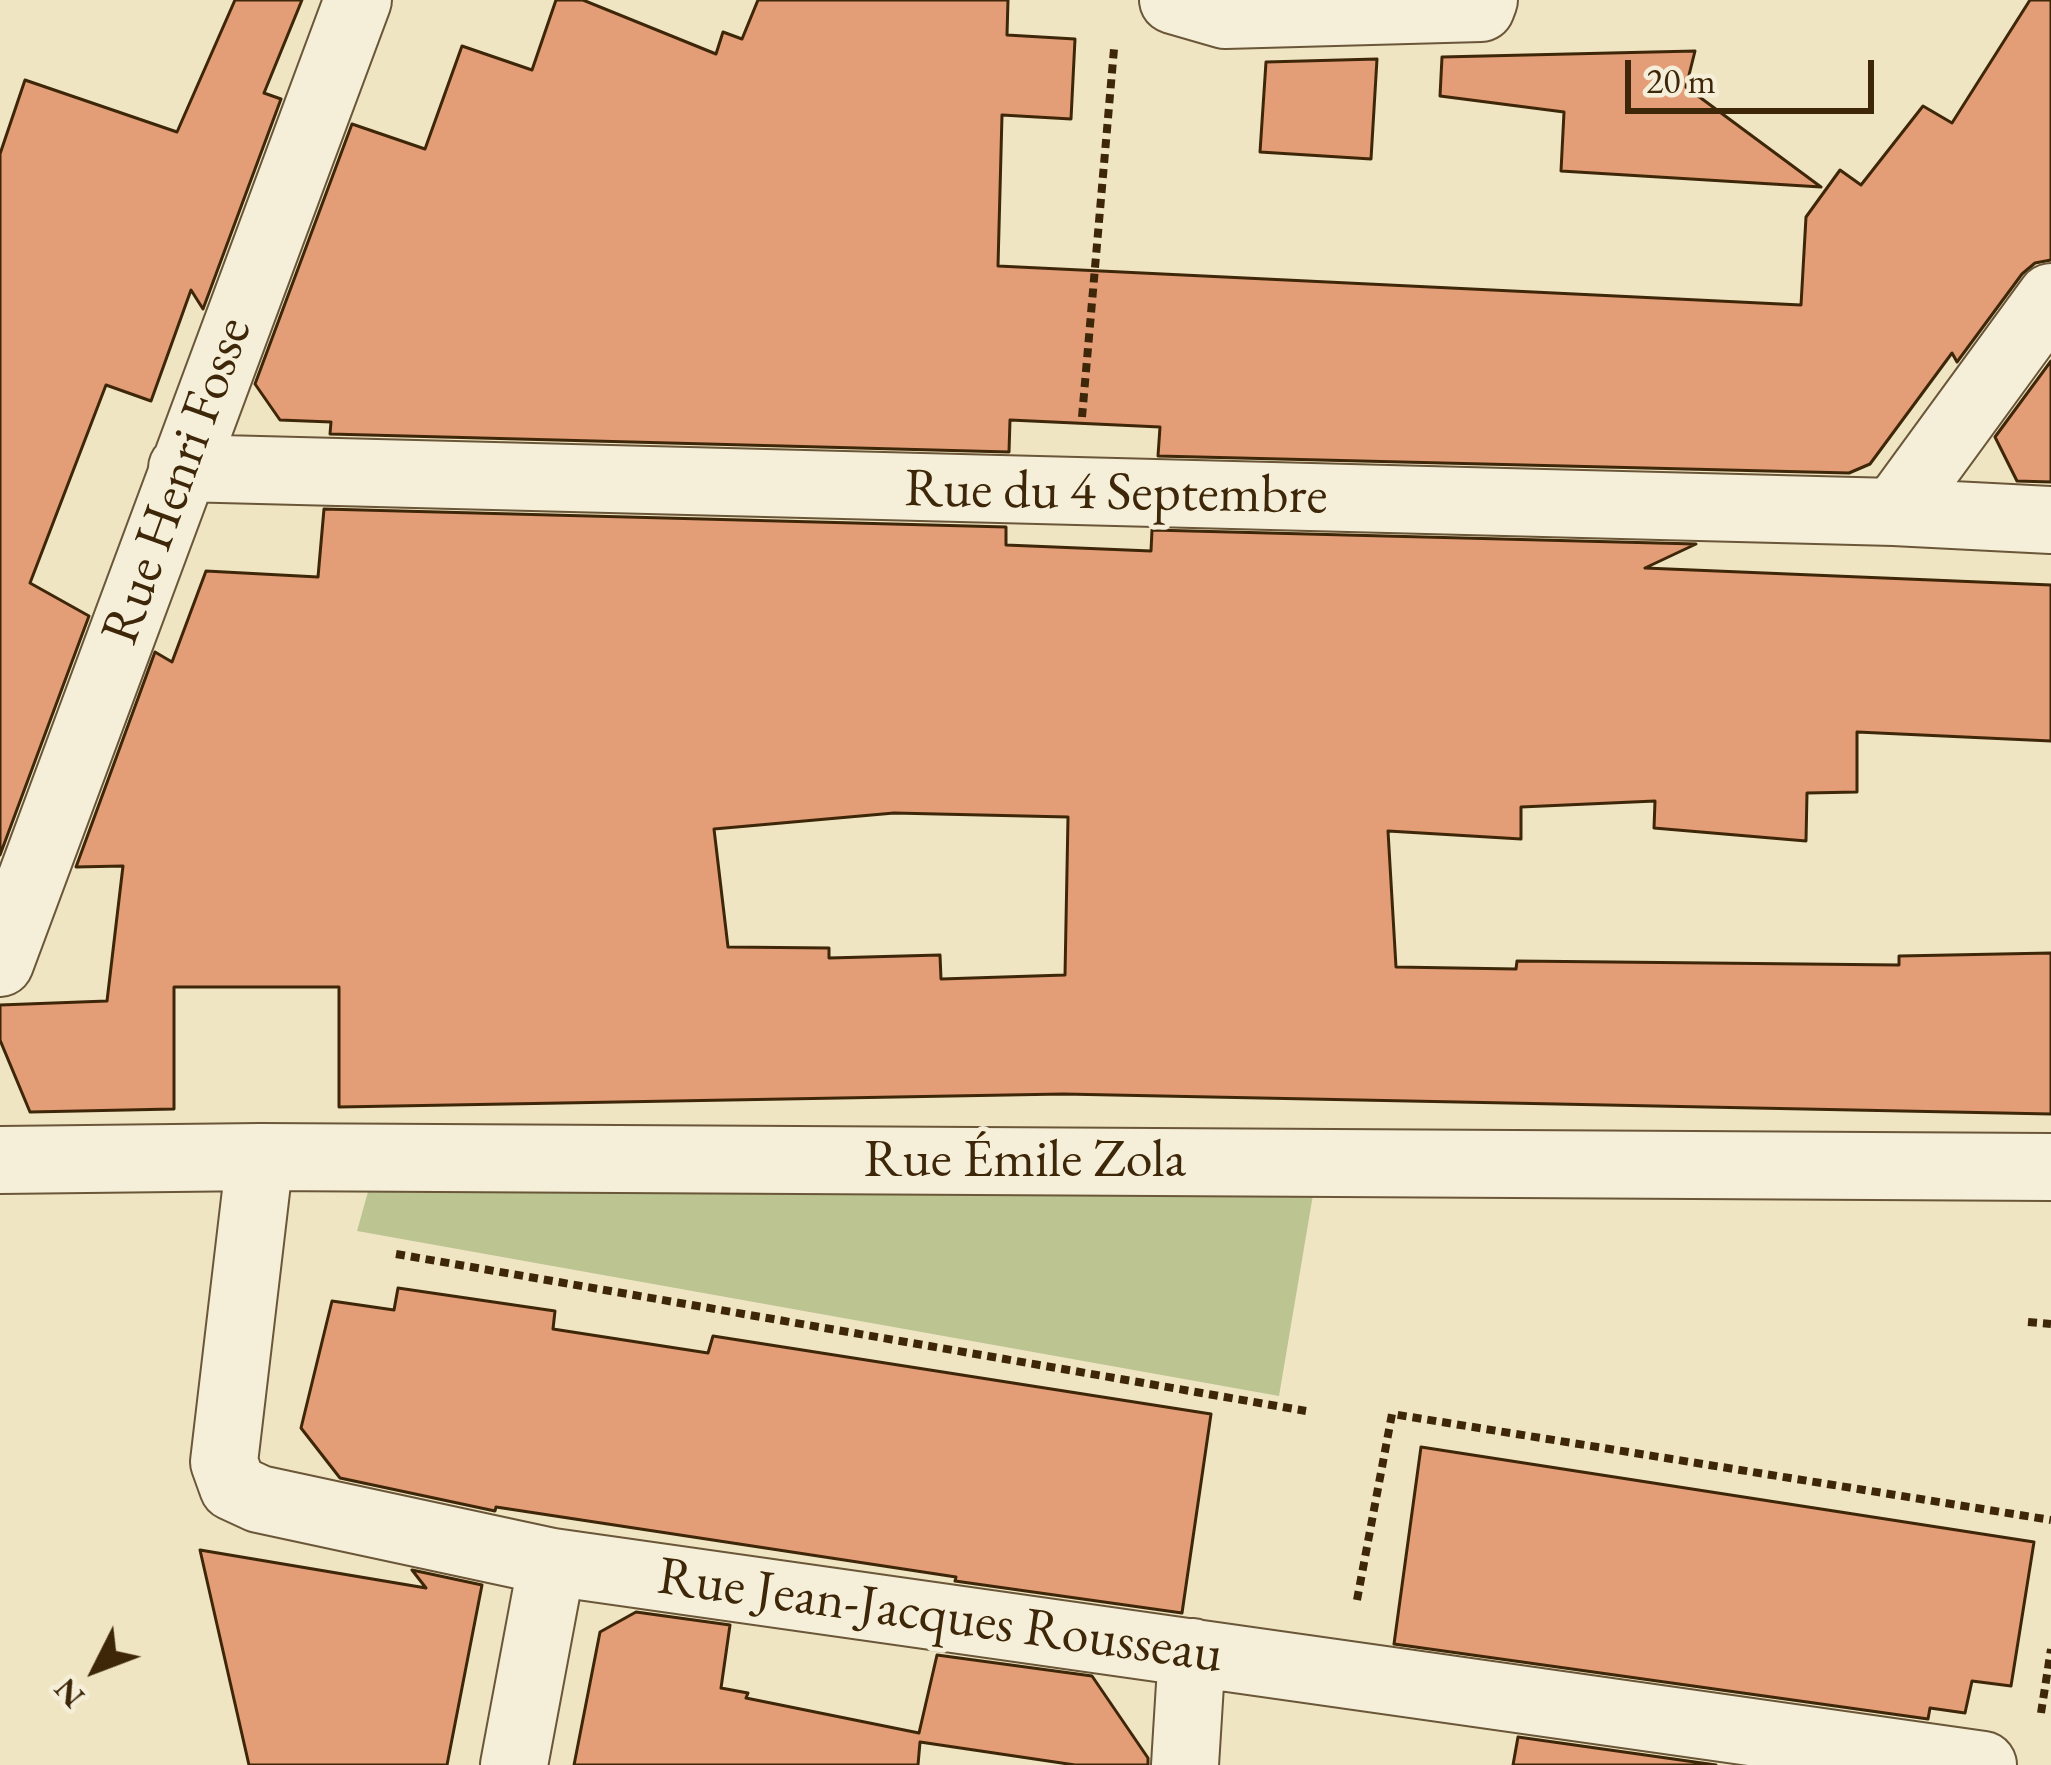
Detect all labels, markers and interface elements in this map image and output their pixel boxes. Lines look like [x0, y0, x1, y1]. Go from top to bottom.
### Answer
scale bar [1631, 36, 1880, 110]
text: 20 m [1646, 57, 1716, 104]
street label: Rue Henri Fosse [89, 309, 267, 653]
street label: Rue du 4 Septembre [904, 458, 1328, 530]
street label: Rue Émile Zola [864, 1129, 1186, 1193]
street label: Rue Jean-Jacques Rousseau [654, 1545, 1226, 1689]
north arrow [36, 1609, 156, 1729]
text: N [44, 1669, 94, 1718]

